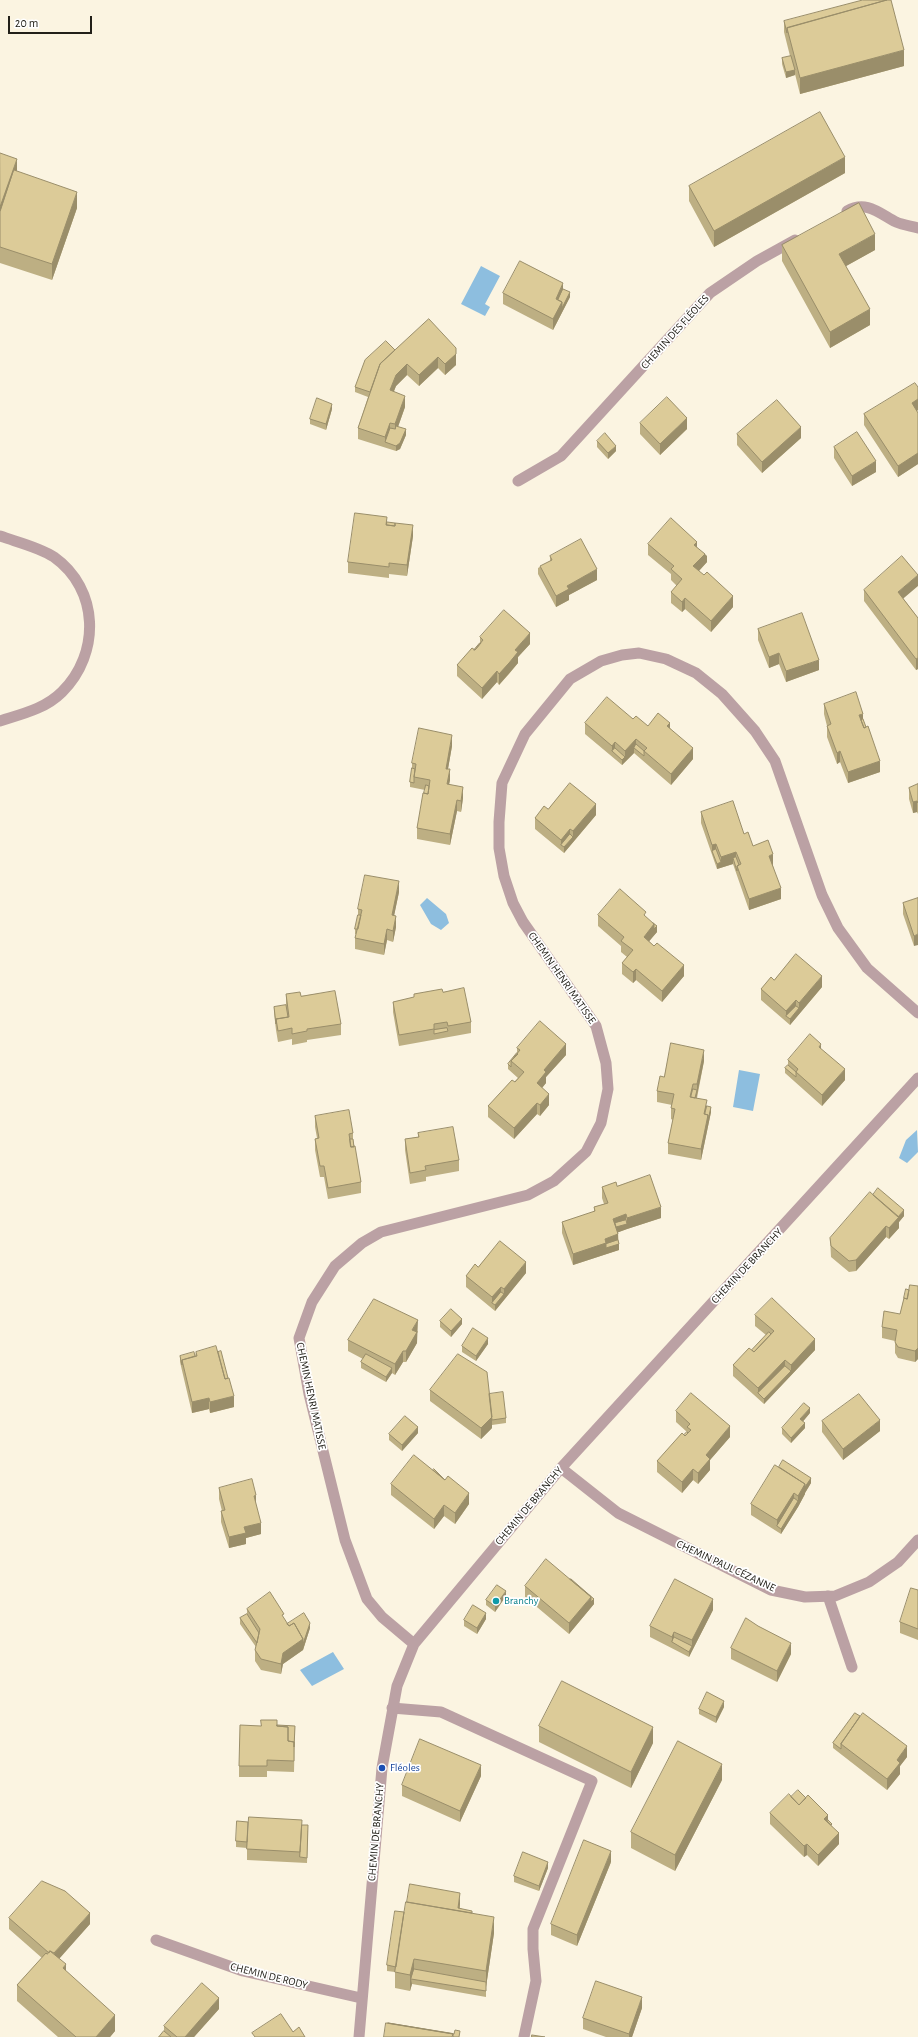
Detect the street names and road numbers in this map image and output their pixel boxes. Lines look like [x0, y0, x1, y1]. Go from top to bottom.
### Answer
street label: CHEMIN DES FLÉOLES [638, 292, 712, 372]
street label: CHEMIN HENRI MATISSE [525, 930, 599, 1026]
street label: CHEMIN DE BRANCHY [709, 1225, 785, 1307]
street label: CHEMIN HENRI MATISSE [293, 1341, 329, 1451]
street label: CHEMIN DE BRANCHY [492, 1464, 566, 1548]
street label: CHEMIN PAUL CÉZANNE [674, 1537, 778, 1595]
street label: CHEMIN DE BRANCHY [365, 1782, 387, 1882]
street label: CHEMIN DE RODY [229, 1960, 309, 1992]

